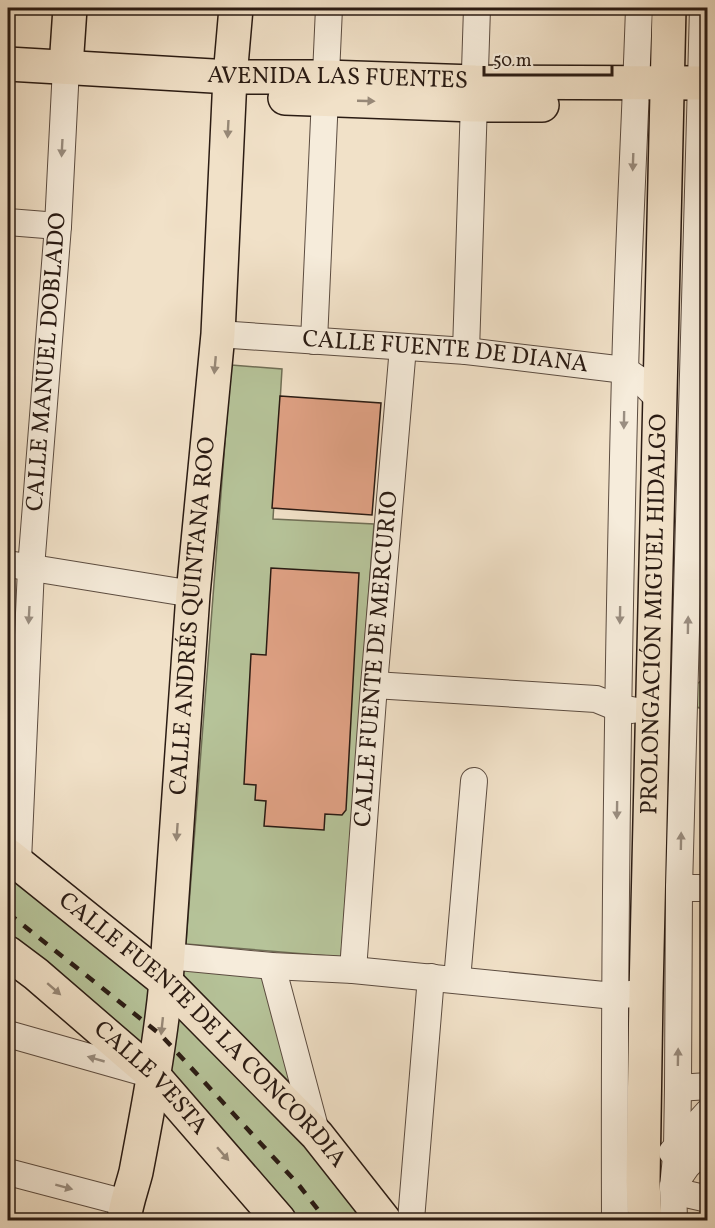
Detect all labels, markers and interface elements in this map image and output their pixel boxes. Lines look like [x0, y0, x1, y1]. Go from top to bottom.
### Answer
scale bar [484, 39, 612, 77]
text: 50 m [493, 49, 532, 74]
street label: AVENIDA LAS FUENTES [206, 59, 468, 99]
one-way arrow [357, 97, 376, 106]
one-way arrow [224, 119, 233, 138]
one-way arrow [58, 138, 67, 157]
one-way arrow [628, 153, 638, 172]
street label: CALLE MANUEL DOBLADO [19, 212, 76, 513]
street label: CALLE FUENTE DE DIANA [301, 323, 590, 382]
one-way arrow [210, 356, 220, 375]
one-way arrow [619, 411, 629, 430]
street label: PROLONGACIÓN MIGUEL HIDALGO [633, 413, 677, 815]
street label: CALLE ANDRÉS QUINTANA ROO [162, 435, 225, 796]
street label: CALLE FUENTE DE MERCURIO [347, 489, 408, 828]
one-way arrow [25, 605, 34, 624]
one-way arrow [615, 606, 625, 625]
one-way arrow [683, 616, 692, 635]
one-way arrow [612, 801, 622, 820]
one-way arrow [172, 822, 181, 841]
one-way arrow [676, 832, 685, 851]
street label: CALLE FUENTE DE LA CONCORDIA [51, 885, 354, 1175]
one-way arrow [46, 982, 61, 996]
street label: CALLE VESTA [85, 1013, 215, 1143]
one-way arrow [157, 1017, 166, 1036]
one-way arrow [673, 1048, 683, 1067]
one-way arrow [87, 1054, 105, 1063]
one-way arrow [216, 1147, 229, 1162]
one-way arrow [55, 1183, 73, 1192]

